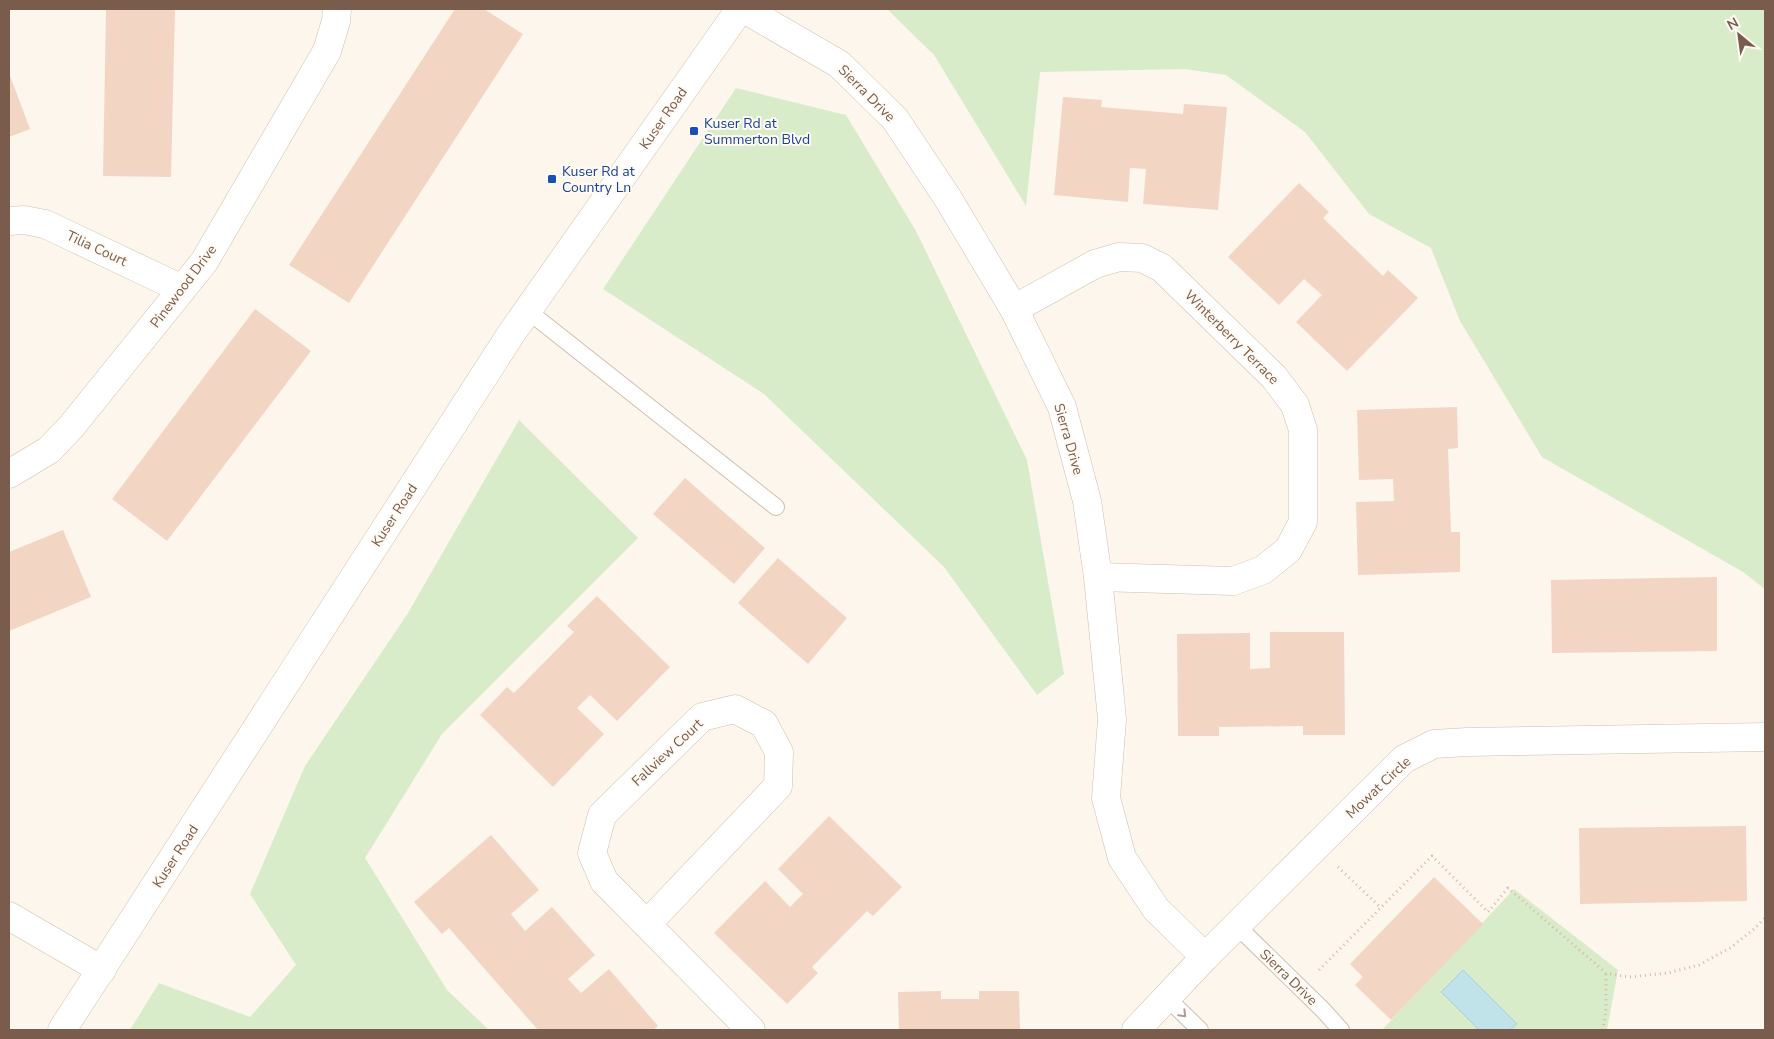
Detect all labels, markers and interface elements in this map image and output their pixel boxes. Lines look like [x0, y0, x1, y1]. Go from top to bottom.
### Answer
north arrow [1714, 10, 1764, 60]
text: N [1724, 13, 1742, 35]
street label: Sierra Drive [834, 61, 899, 126]
street label: Kuser Road [635, 83, 692, 153]
place label: Kuser Rd at Summerton Blvd [704, 114, 810, 149]
marker: Kuser Rd at Summerton Blvd [688, 125, 700, 137]
place label: Kuser Rd at Country Ln [562, 162, 635, 197]
marker: Kuser Rd at Country Ln [546, 173, 558, 185]
street label: Tilia Court [63, 226, 130, 271]
street label: Pinewood Drive [146, 241, 221, 332]
street label: Winterberry Terrace [1180, 286, 1283, 389]
street label: Sierra Drive [1049, 401, 1088, 477]
street label: Kuser Road [367, 480, 422, 551]
street label: Fallview Court [628, 714, 707, 790]
street label: Mowat Circle [1342, 752, 1415, 823]
street label: Kuser Road [148, 821, 203, 892]
street label: Sierra Drive [1256, 945, 1322, 1010]
one-way arrow [1177, 1008, 1186, 1017]

